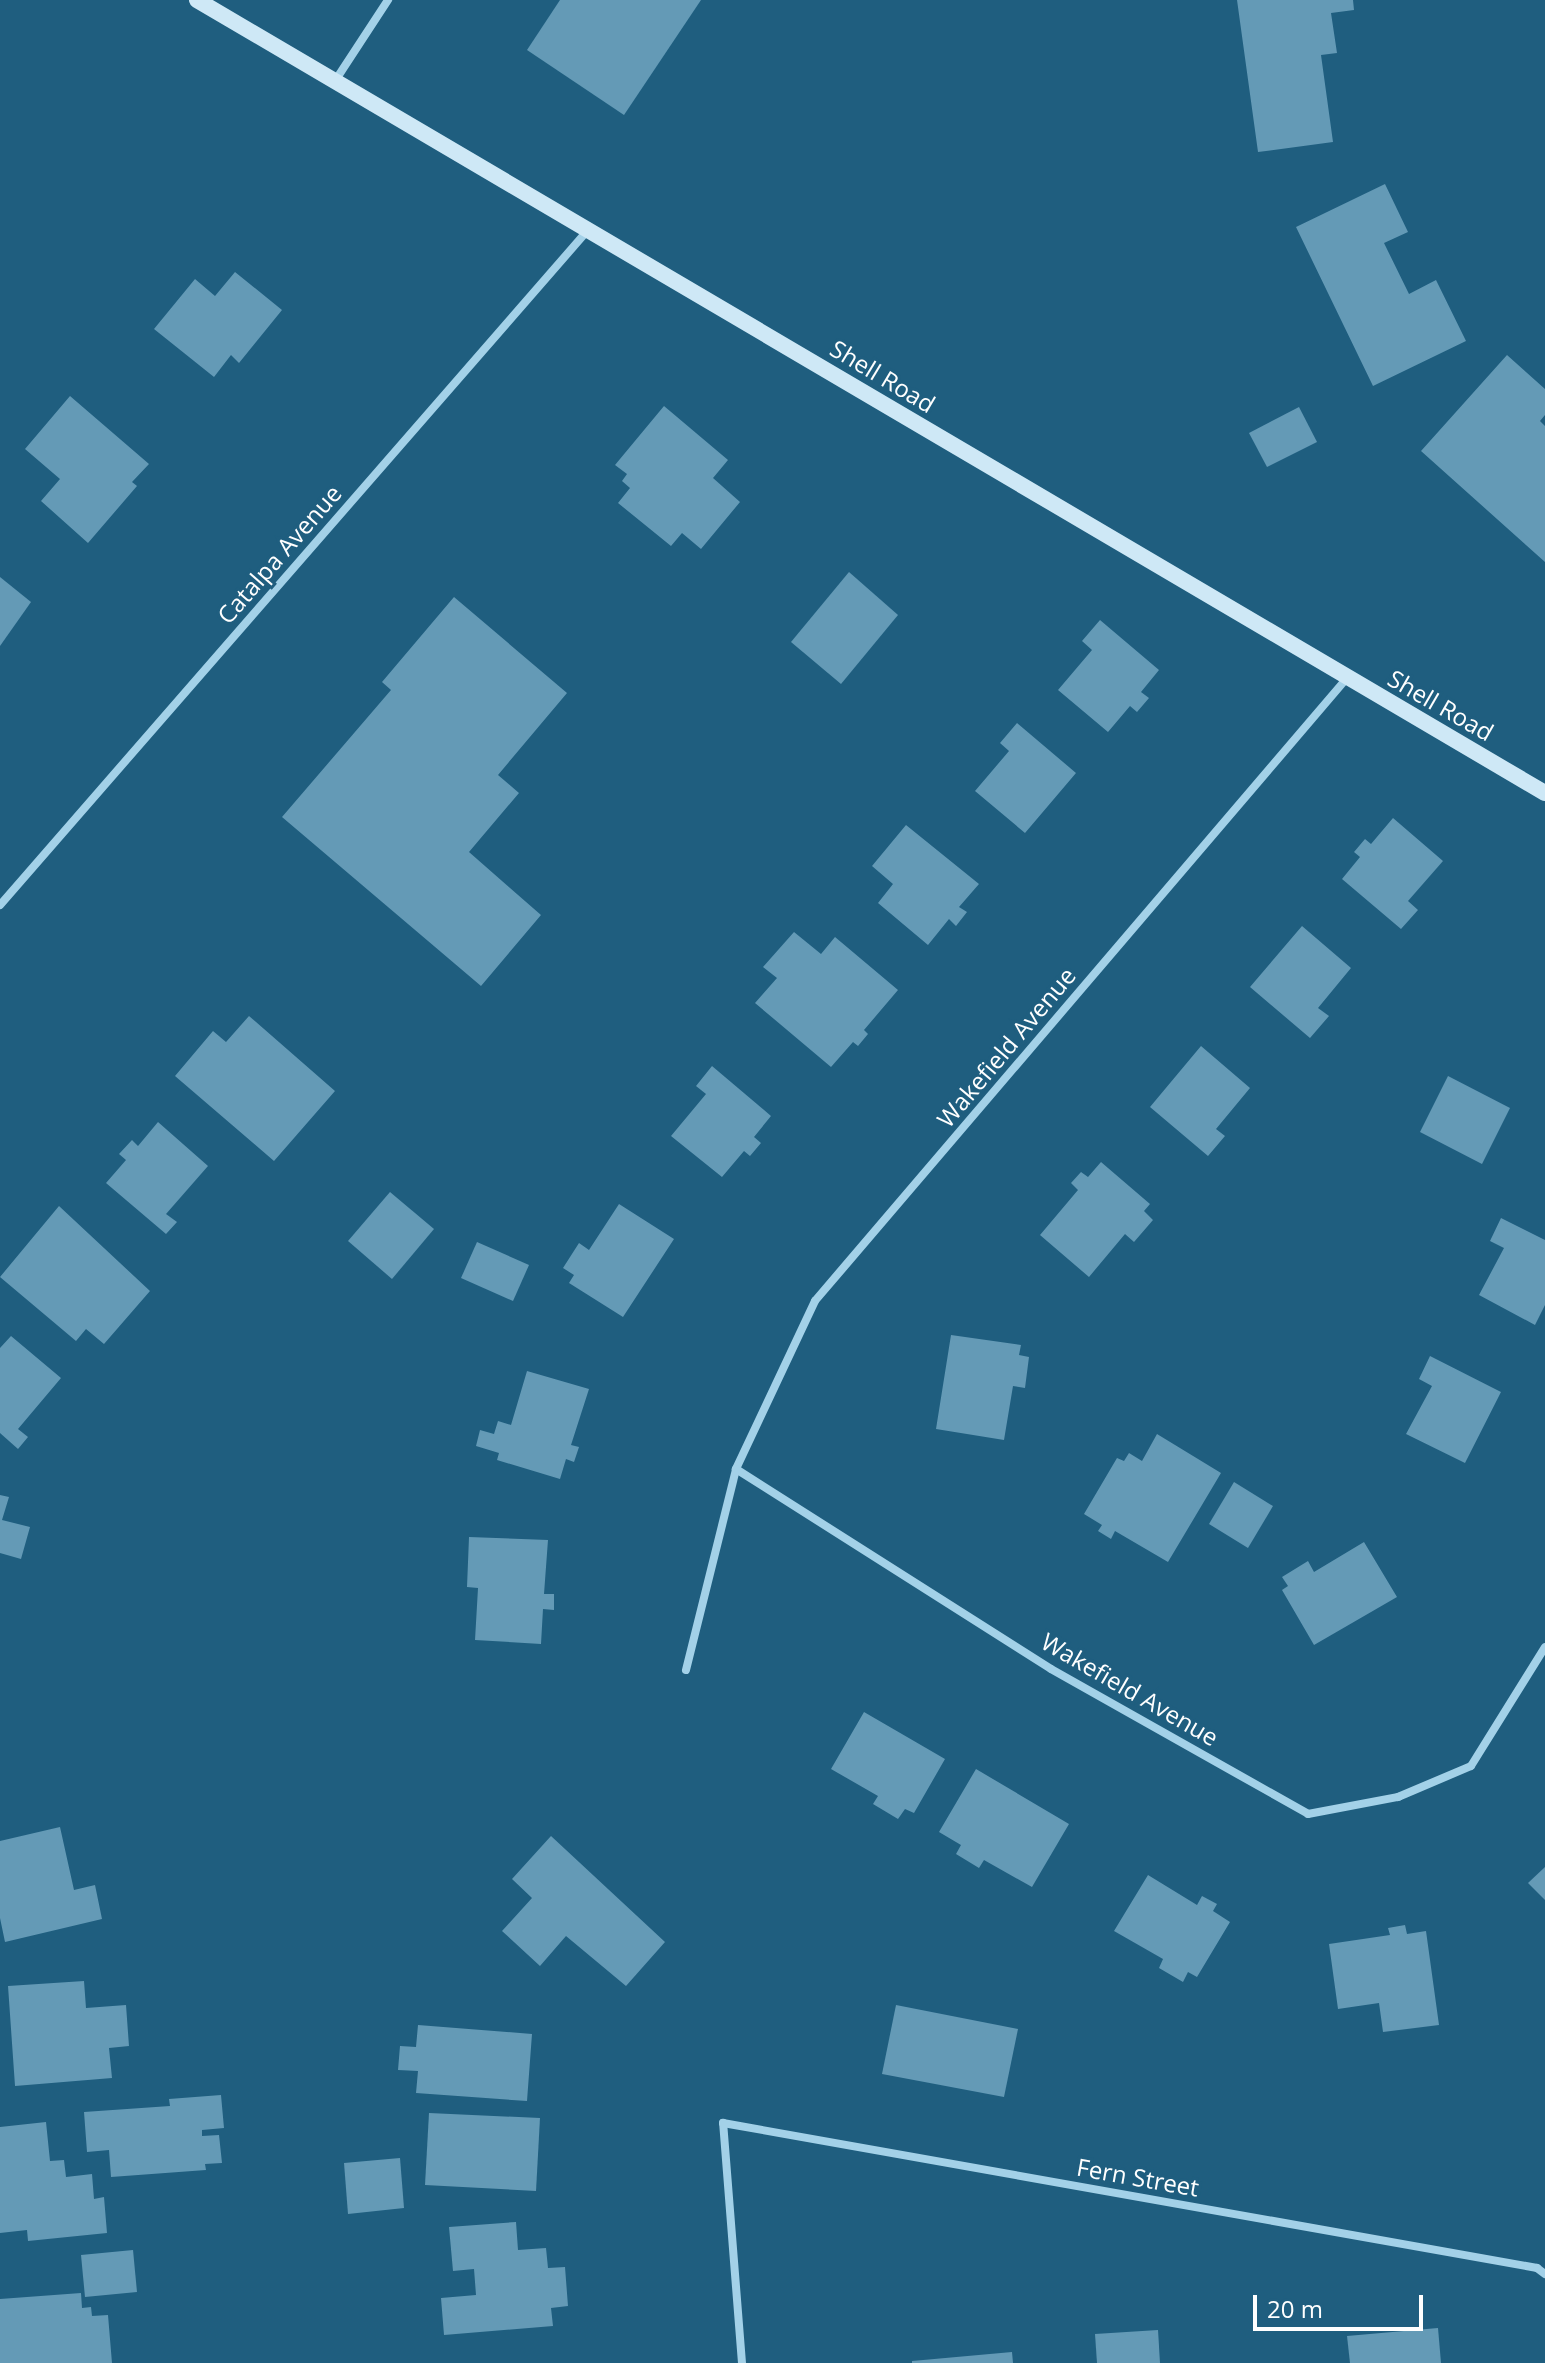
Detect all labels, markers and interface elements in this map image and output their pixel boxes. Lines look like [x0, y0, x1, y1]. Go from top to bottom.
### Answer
street label: Shell Road [825, 334, 941, 418]
street label: Catalpa Avenue [211, 479, 347, 629]
street label: Shell Road [1383, 663, 1499, 747]
street label: Wakefield Avenue [931, 961, 1081, 1133]
street label: Wakefield Avenue [1036, 1627, 1224, 1751]
street label: Fern Street [1075, 2152, 1201, 2202]
scale bar [1257, 2279, 1427, 2329]
text: 20 m [1267, 2292, 1323, 2325]

